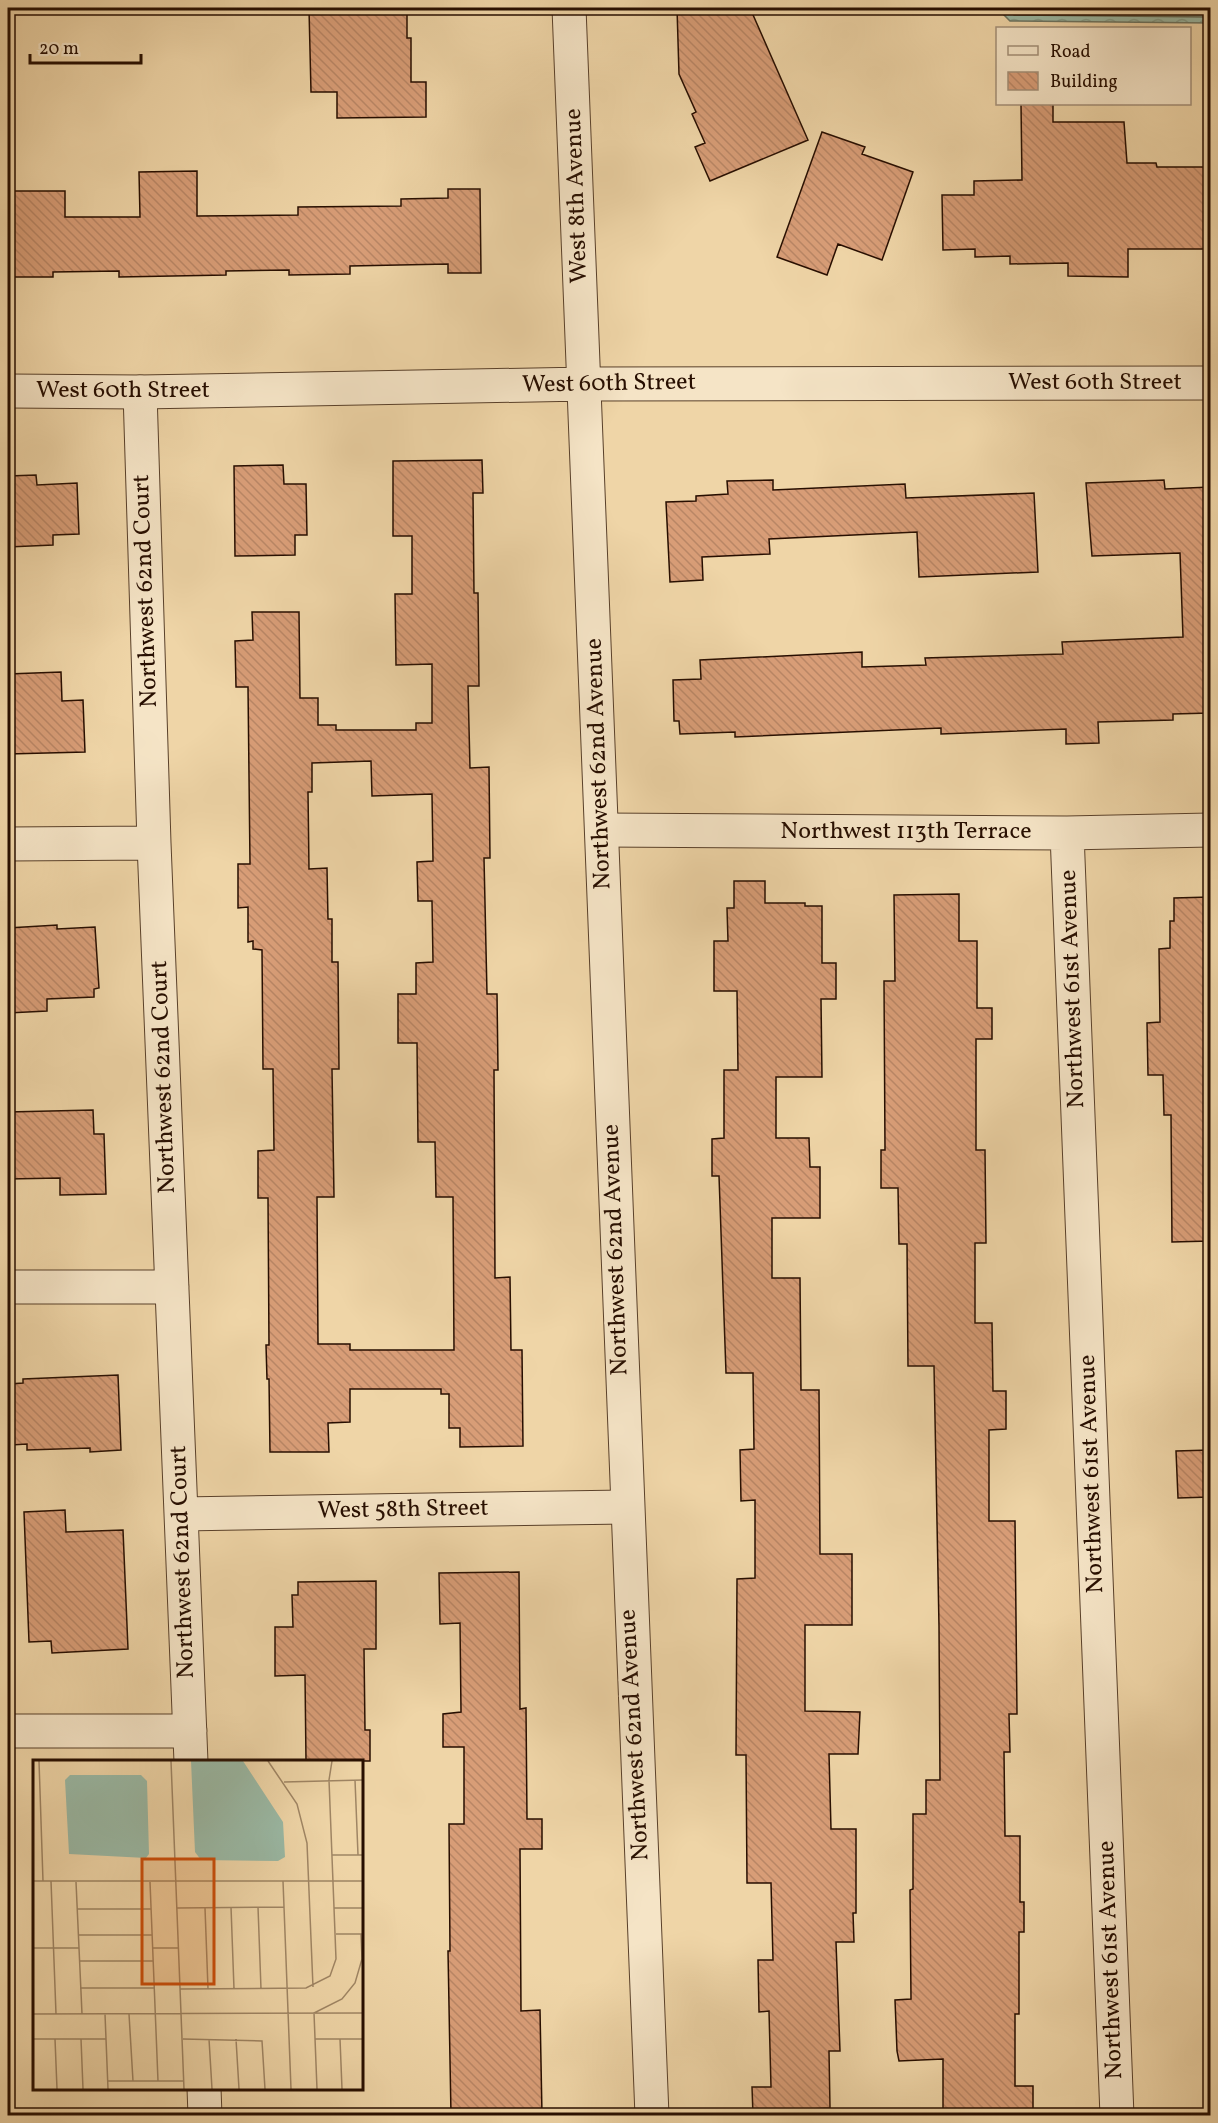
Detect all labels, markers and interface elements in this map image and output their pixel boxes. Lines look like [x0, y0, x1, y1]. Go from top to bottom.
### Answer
scale bar [30, 27, 141, 65]
legend [996, 27, 1191, 105]
text: 20 m [39, 37, 79, 62]
text: Road [1050, 40, 1091, 65]
text: Building [1050, 70, 1118, 95]
street label: West 8th Avenue [557, 108, 597, 284]
street label: West 60th Street [522, 365, 696, 403]
street label: West 60th Street [1008, 366, 1182, 400]
street label: West 60th Street [36, 374, 210, 408]
street label: Northwest 62nd Court [125, 474, 167, 708]
street label: Northwest 62nd Avenue [578, 638, 620, 890]
street label: Northwest 113th Terrace [780, 815, 1032, 849]
street label: Northwest 61st Avenue [1052, 869, 1094, 1109]
street label: Northwest 62nd Court [143, 960, 185, 1194]
street label: Northwest 62nd Avenue [595, 1124, 637, 1376]
street label: Northwest 61st Avenue [1071, 1354, 1113, 1594]
street label: Northwest 62nd Court [162, 1445, 204, 1679]
street label: West 58th Street [317, 1492, 489, 1528]
street label: Northwest 62nd Avenue [611, 1608, 659, 1862]
inset map [33, 1760, 363, 2090]
street label: Northwest 61st Avenue [1090, 1840, 1132, 2080]

